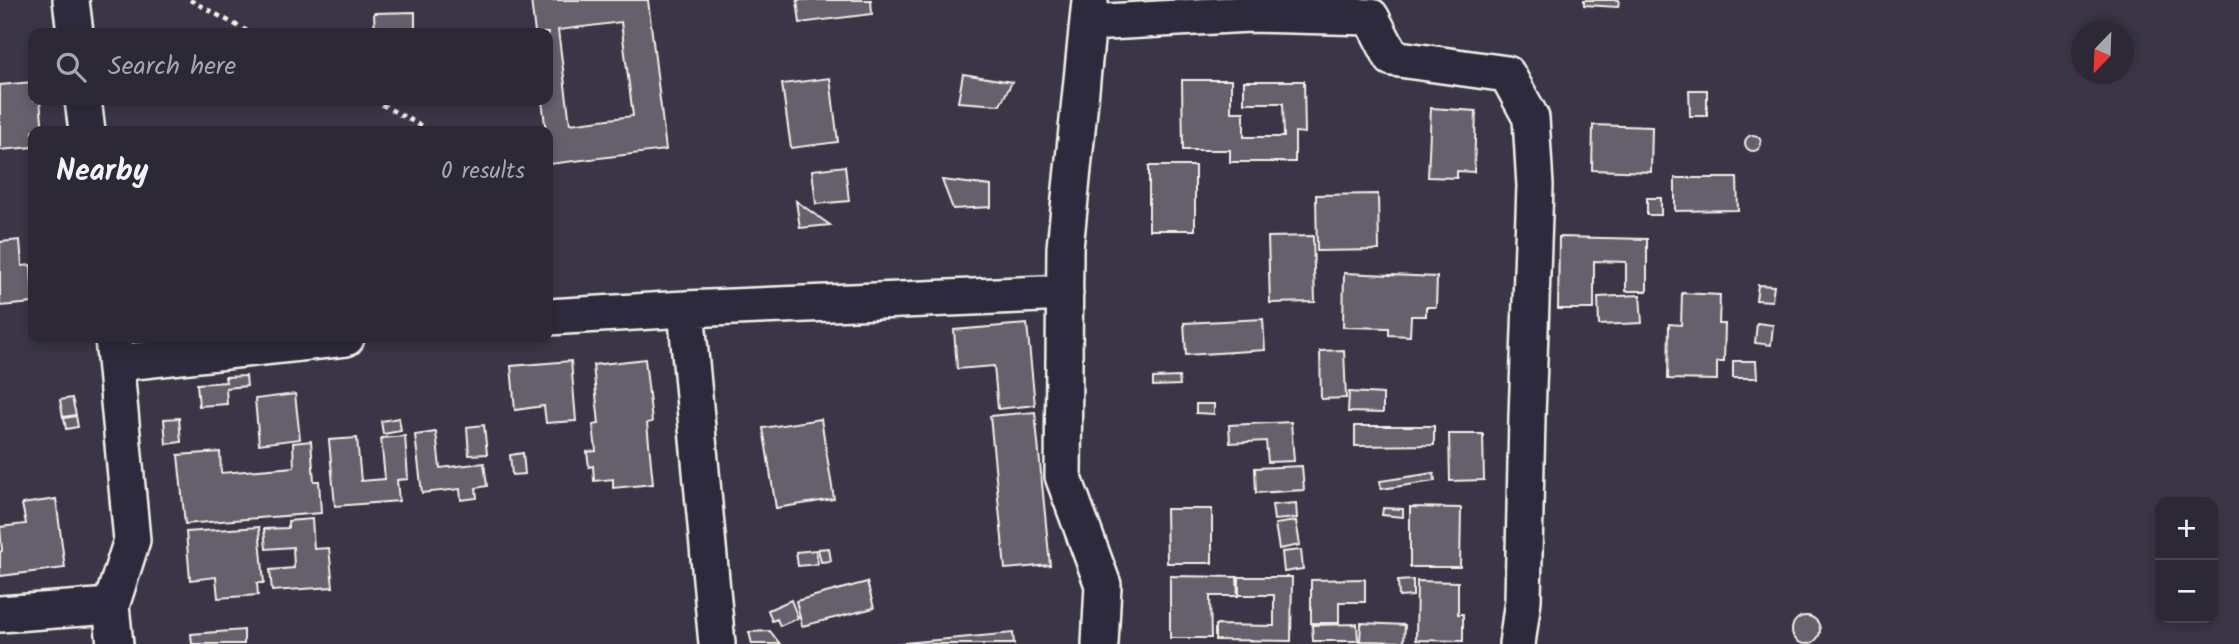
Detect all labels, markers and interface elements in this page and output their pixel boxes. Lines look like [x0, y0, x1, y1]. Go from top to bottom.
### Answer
north arrow [2071, 21, 2134, 84]
search box [28, 28, 553, 105]
text: Search here [108, 46, 236, 88]
icon: search [52, 48, 90, 86]
text: Nearby [56, 148, 148, 196]
text: 0 results [441, 154, 525, 190]
map controls [2155, 497, 2218, 623]
button: + [2155, 497, 2218, 560]
button: − [2155, 560, 2218, 623]

